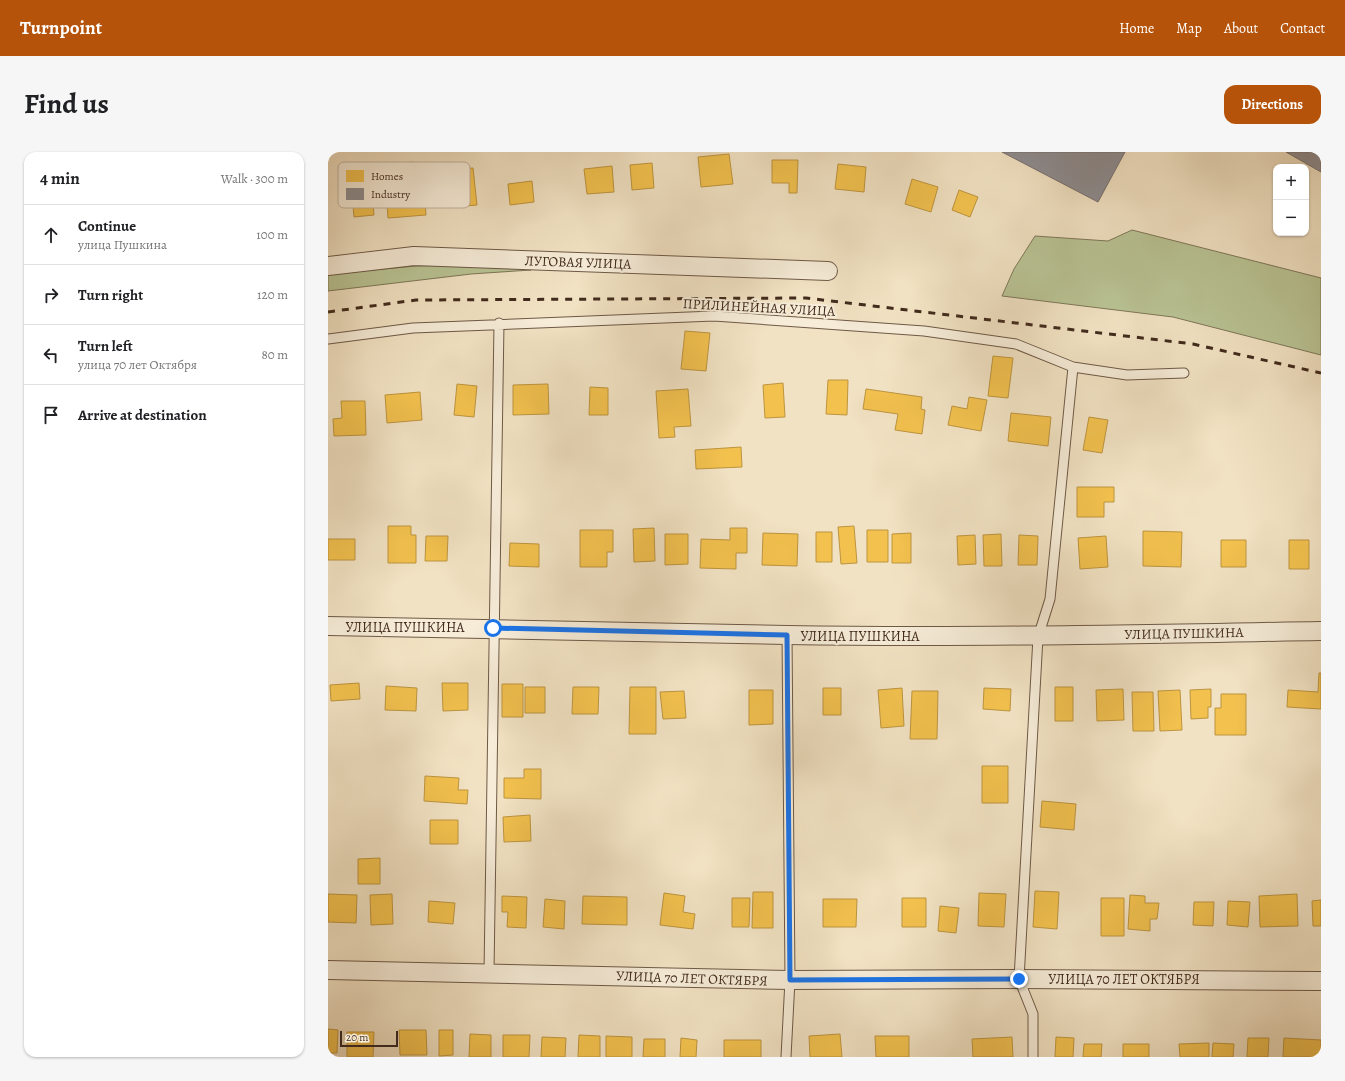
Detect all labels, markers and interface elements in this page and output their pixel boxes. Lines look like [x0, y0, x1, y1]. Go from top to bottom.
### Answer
text: Turnpoint [20, 15, 102, 41]
text: Home [1119, 19, 1154, 38]
text: Map [1176, 19, 1202, 38]
text: About [1224, 19, 1258, 38]
text: Contact [1280, 19, 1325, 38]
text: Find us [24, 85, 109, 123]
button: Directions [1224, 85, 1321, 124]
legend [338, 162, 470, 208]
map controls [1273, 164, 1309, 236]
button: + [1273, 164, 1309, 200]
text: 4 min [40, 167, 80, 190]
text: Homes [371, 169, 403, 184]
text: Walk · 300 m [221, 170, 288, 187]
text: Industry [371, 187, 410, 202]
button: − [1273, 200, 1309, 236]
text: Continue [78, 216, 136, 236]
icon: ahead [40, 224, 62, 246]
text: 100 m [256, 226, 288, 243]
text: улица Пушкина [78, 236, 167, 253]
street label: ЛУГОВАЯ УЛИЦА [524, 251, 632, 274]
icon: right [40, 284, 62, 306]
text: Turn right [78, 285, 143, 305]
text: 120 m [257, 286, 288, 303]
street label: ПРИЛИНЕЙНАЯ УЛИЦА [682, 294, 836, 321]
text: Turn left [78, 336, 133, 356]
icon: left [40, 344, 62, 366]
text: 80 m [261, 346, 288, 363]
text: улица 70 лет Октября [78, 356, 197, 373]
icon: arrive [40, 404, 62, 426]
text: Arrive at destination [78, 405, 207, 425]
street label: УЛИЦА ПУШКИНА [345, 618, 465, 637]
route start [484, 619, 502, 637]
street label: УЛИЦА ПУШКИНА [1124, 623, 1245, 644]
street label: УЛИЦА ПУШКИНА [800, 627, 920, 646]
street label: УЛИЦА 70 ЛЕТ ОКТЯБРЯ [616, 966, 768, 991]
route end [1010, 970, 1028, 988]
street label: УЛИЦА 70 ЛЕТ ОКТЯБРЯ [1048, 970, 1200, 989]
scale bar [340, 1029, 398, 1048]
text: 20 m [346, 1030, 368, 1045]

